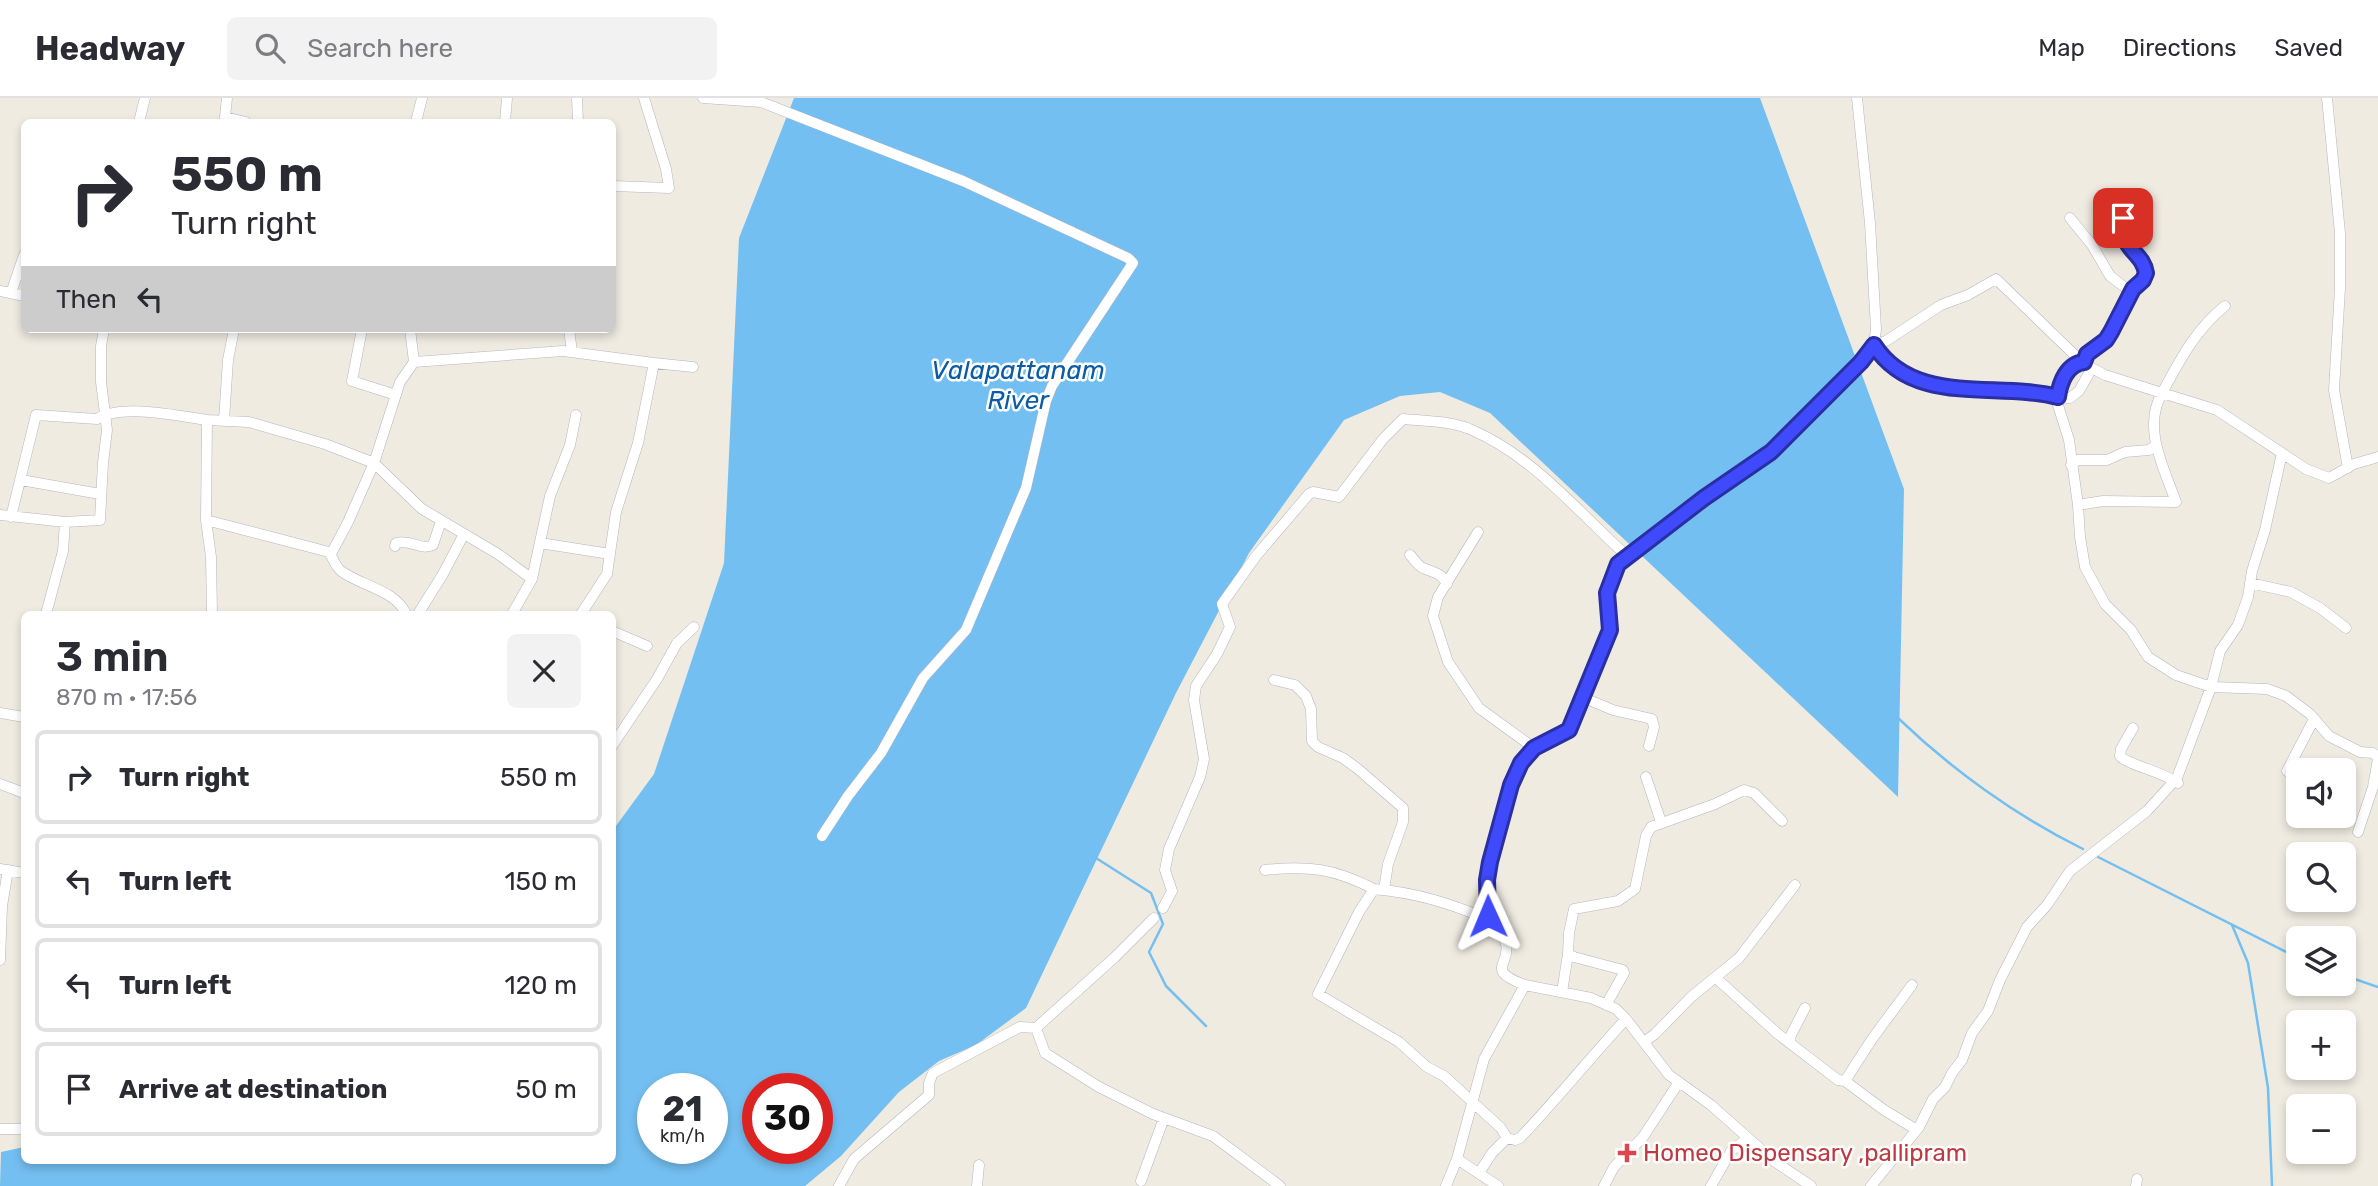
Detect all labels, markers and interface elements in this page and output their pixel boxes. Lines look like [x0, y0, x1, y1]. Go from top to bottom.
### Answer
search box [227, 17, 717, 80]
text: Headway [35, 29, 185, 68]
icon: search [251, 29, 289, 67]
text: Search here [307, 33, 453, 64]
text: Map [2038, 34, 2085, 62]
text: Directions [2123, 34, 2236, 62]
text: Saved [2274, 34, 2343, 62]
text: 550 m [171, 145, 323, 203]
icon: right [56, 147, 147, 238]
pin [2093, 188, 2153, 248]
icon: arrive [2104, 199, 2142, 237]
text: Turn right [171, 204, 316, 242]
icon: left [131, 280, 169, 318]
text: Then [56, 284, 117, 315]
water label: Valapattanam River [931, 355, 1105, 416]
text: 3 min [56, 632, 169, 682]
button: close [507, 634, 581, 708]
text: 870 m · 17:56 [56, 683, 197, 711]
icon: right [60, 758, 98, 796]
map controls [2286, 758, 2356, 1164]
button: sound [2286, 758, 2356, 828]
text: Turn right [119, 762, 249, 793]
text: 550 m [500, 762, 577, 793]
button: search [2286, 842, 2356, 912]
icon: left [60, 862, 98, 900]
text: Turn left [119, 866, 231, 897]
text: 150 m [504, 866, 577, 897]
position arrow [1451, 879, 1525, 953]
button: layers [2286, 926, 2356, 996]
icon: left [60, 966, 98, 1004]
text: Turn left [119, 970, 231, 1001]
text: 120 m [505, 970, 577, 1001]
button: + [2286, 1010, 2356, 1080]
icon: arrive [60, 1070, 98, 1108]
speed limit sign: 30 [742, 1073, 833, 1164]
text: Arrive at destination [119, 1074, 387, 1105]
text: 50 m [516, 1074, 577, 1105]
text: 21 [662, 1088, 703, 1130]
button: − [2286, 1094, 2356, 1164]
text: km/h [660, 1125, 705, 1147]
place label: Homeo Dispensary ,pallipram [1643, 1139, 1967, 1167]
marker: Homeo Dispensary ,pallipram [1617, 1143, 1637, 1163]

